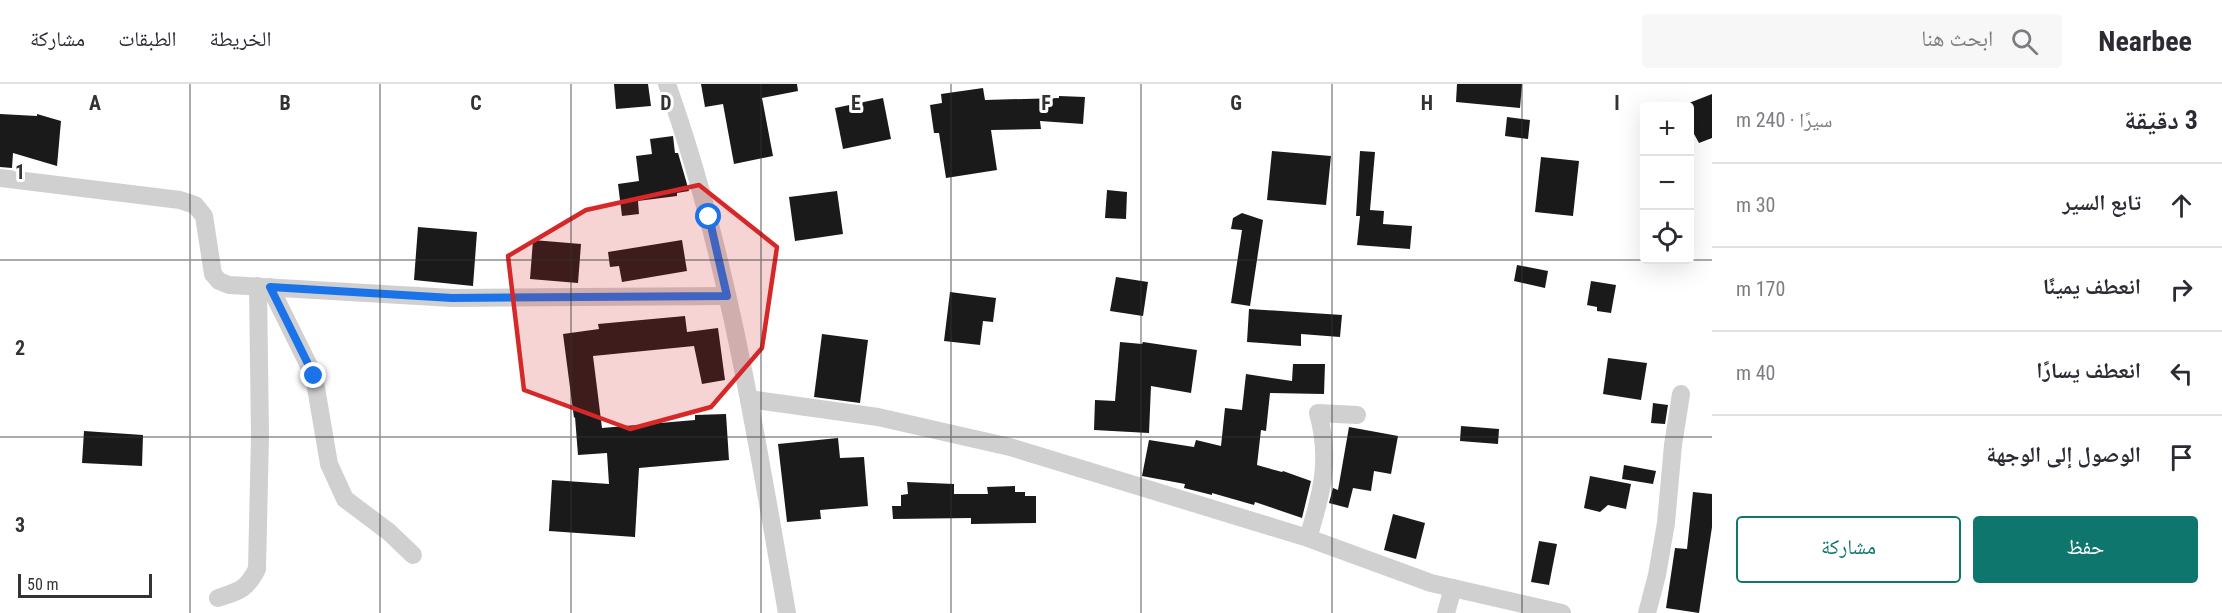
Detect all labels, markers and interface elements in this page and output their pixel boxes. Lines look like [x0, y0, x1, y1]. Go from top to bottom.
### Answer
search box [1642, 14, 2062, 68]
icon: search [2008, 25, 2041, 58]
text: Nearbee [2098, 25, 2192, 58]
text: ابحث هنا [1921, 26, 1993, 51]
text: مشاركة [30, 27, 85, 51]
text: الطبقات [118, 27, 177, 51]
text: الخريطة [210, 27, 271, 51]
text: A [89, 91, 101, 115]
text: B [279, 91, 291, 115]
text: C [470, 91, 482, 115]
text: D [660, 91, 672, 115]
text: E [851, 91, 861, 115]
text: F [1041, 91, 1051, 115]
text: G [1230, 91, 1242, 115]
text: H [1421, 91, 1433, 115]
text: I [1614, 91, 1620, 115]
map controls [1640, 102, 1694, 264]
button: + [1640, 102, 1694, 156]
text: 3 دقيقة [2124, 105, 2198, 135]
text: سيرًا · 240 m [1736, 108, 1833, 132]
button: − [1640, 156, 1694, 210]
text: 1 [15, 160, 25, 184]
icon: ahead [2165, 189, 2198, 222]
text: تابع السير [2063, 190, 2141, 215]
text: 30 m [1736, 193, 1775, 217]
route start [695, 203, 721, 229]
button: locate [1640, 210, 1694, 264]
icon: right [2165, 273, 2198, 306]
text: انعطف يمينًا [2043, 274, 2141, 299]
text: 170 m [1736, 277, 1785, 301]
text: 2 [15, 336, 25, 360]
icon: left [2165, 357, 2198, 390]
text: انعطف يسارًا [2036, 358, 2141, 383]
text: 40 m [1736, 361, 1775, 385]
route end [300, 362, 326, 388]
icon: arrive [2165, 441, 2198, 474]
text: الوصول إلى الوجهة [1986, 442, 2141, 467]
text: 3 [15, 513, 25, 537]
button: مشاركة [1736, 516, 1961, 583]
button: حفظ [1973, 516, 2198, 583]
scale bar [18, 571, 152, 598]
text: 50 m [27, 575, 59, 594]

